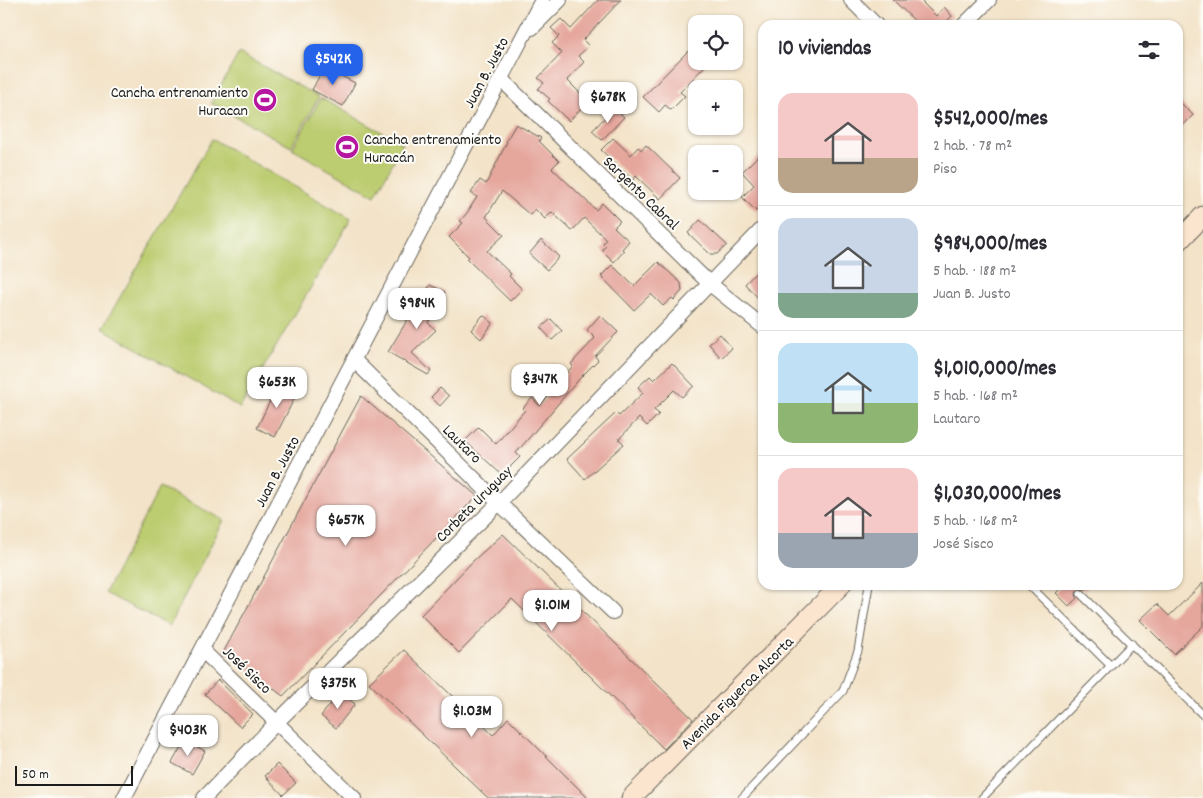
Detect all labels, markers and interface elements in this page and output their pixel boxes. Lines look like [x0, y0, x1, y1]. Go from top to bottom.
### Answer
map controls [688, 15, 743, 200]
button: locate [688, 15, 743, 70]
street label: Juan B. Justo [459, 33, 516, 113]
text: 10 viviendas [778, 35, 872, 65]
icon: filters [1135, 36, 1163, 64]
pin: $542K [298, 44, 368, 86]
text: $542K [315, 48, 351, 71]
button: + [688, 80, 743, 135]
place label: Cancha entrenamiento Huracan [111, 82, 248, 123]
pin: $678K [573, 82, 643, 124]
text: $678K [590, 86, 626, 109]
sports icon: Cancha entrenamiento Huracan [252, 87, 278, 113]
text: $542,000/mes [933, 105, 1048, 135]
icon: home [818, 113, 878, 173]
place label: Cancha entrenamiento Huracán [364, 129, 501, 170]
sports icon: Cancha entrenamiento Huracán [334, 134, 360, 160]
text: 2 hab. · 78 m² [933, 135, 1012, 158]
button: − [688, 145, 743, 200]
street label: Sargento Cabral [597, 151, 684, 236]
text: Piso [933, 158, 957, 181]
text: $984,000/mes [933, 230, 1047, 260]
icon: home [818, 238, 878, 298]
text: 5 hab. · 188 m² [933, 260, 1016, 283]
text: Juan B. Justo [933, 283, 1011, 306]
pin: $984K [382, 288, 452, 330]
text: $984K [399, 292, 435, 315]
text: $1,010,000/mes [933, 355, 1057, 385]
icon: home [818, 363, 878, 423]
pin: $347K [505, 364, 575, 406]
pin: $653K [242, 366, 312, 409]
text: $347K [522, 368, 558, 391]
text: $653K [258, 371, 296, 394]
text: 5 hab. · 168 m² [933, 385, 1018, 408]
text: Lautaro [933, 408, 980, 431]
street label: Lautaro [436, 420, 486, 470]
street label: Juan B. Justo [250, 432, 307, 512]
street label: Corbeta Uruguay [431, 461, 519, 548]
text: $1,030,000/mes [933, 480, 1061, 510]
icon: home [818, 488, 878, 548]
pin: $657K [311, 504, 381, 547]
text: $657K [328, 509, 364, 532]
text: 5 hab. · 168 m² [933, 510, 1018, 533]
text: José Sisco [933, 533, 994, 556]
pin: $1.01M [511, 590, 593, 632]
text: $1.01M [534, 594, 570, 617]
street label: Avenida Figueroa Alcorta [676, 632, 800, 756]
street label: José Sisco [217, 642, 276, 700]
pin: $375K [303, 668, 373, 710]
text: $375K [320, 672, 356, 695]
pin: $1.03M [431, 696, 513, 738]
text: $1.03M [452, 700, 492, 723]
pin: $403K [153, 714, 223, 757]
text: $403K [169, 719, 207, 742]
scale bar [15, 763, 132, 786]
text: 50 m [22, 765, 49, 785]

